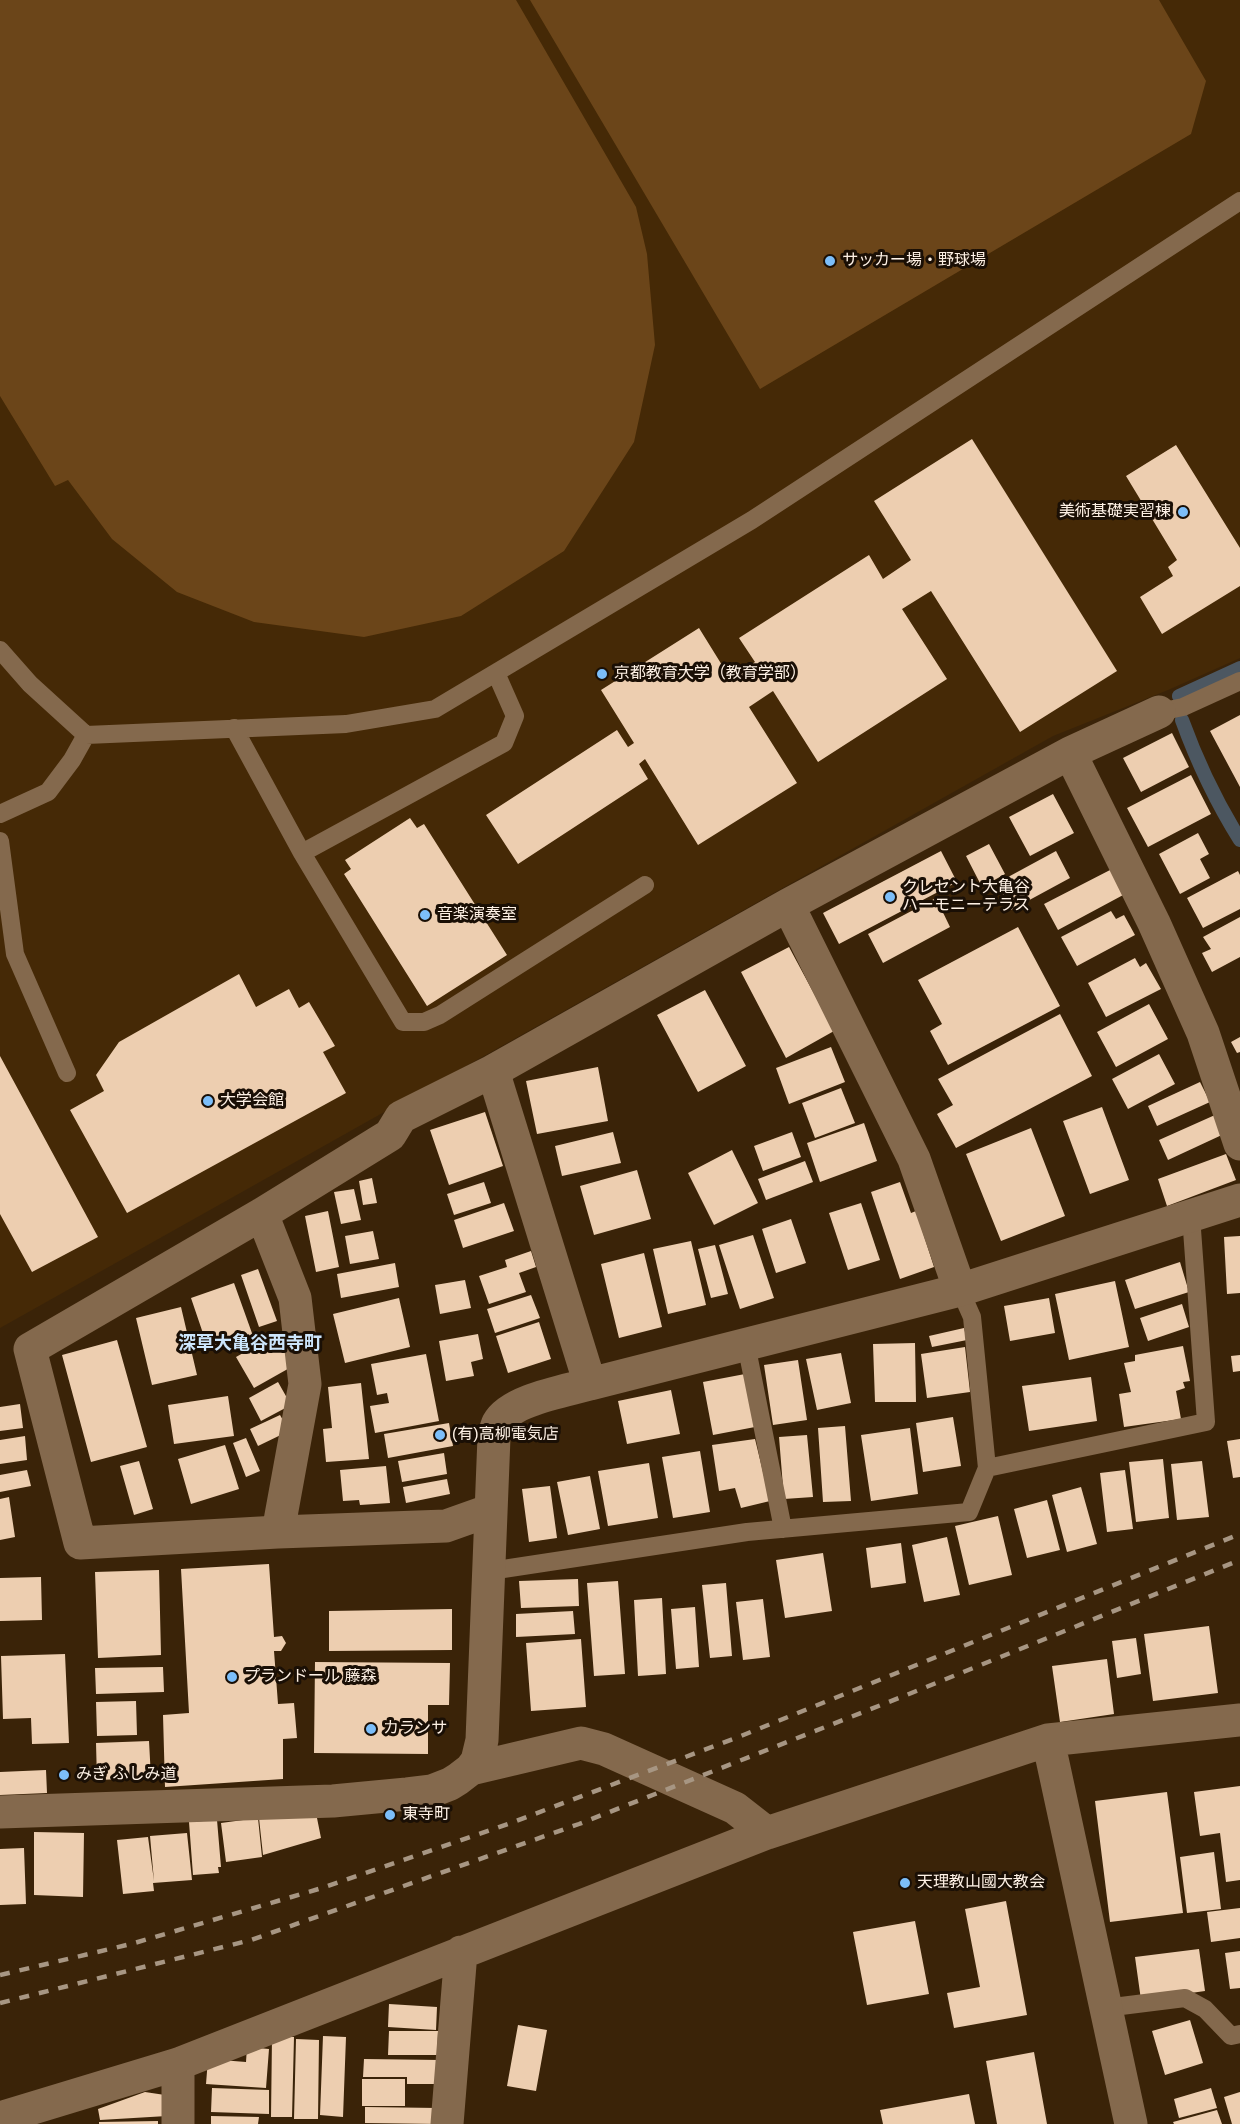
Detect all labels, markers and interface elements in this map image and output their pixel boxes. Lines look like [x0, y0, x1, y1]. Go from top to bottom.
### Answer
place label: サッカー場・野球場 [842, 251, 986, 271]
marker: サッカー場・野球場 [823, 254, 837, 268]
place label: 美術基礎実習棟 [1059, 502, 1171, 522]
marker: 美術基礎実習棟 [1176, 505, 1190, 519]
place label: 京都教育大学（教育学部） [614, 664, 806, 684]
marker: 京都教育大学（教育学部） [595, 667, 609, 681]
place label: クレセント大亀谷 ハーモニーテラス [902, 878, 1030, 916]
marker: クレセント大亀谷 ハーモニーテラス [883, 890, 897, 904]
place label: 音楽演奏室 [437, 905, 517, 925]
marker: 音楽演奏室 [418, 908, 432, 922]
place label: 大学会館 [220, 1091, 284, 1111]
marker: 大学会館 [201, 1094, 215, 1108]
district label: 深草大亀谷西寺町 [178, 1333, 322, 1355]
place label: (有)高柳電気店 [452, 1425, 559, 1445]
marker: (有)高柳電気店 [433, 1428, 447, 1442]
place label: プランドール 藤森 [244, 1667, 376, 1687]
marker: プランドール 藤森 [225, 1670, 239, 1684]
place label: カランサ [383, 1719, 447, 1739]
marker: カランサ [364, 1722, 378, 1736]
place label: みぎ ふしみ道 [76, 1765, 176, 1785]
marker: みぎ ふしみ道 [57, 1768, 71, 1782]
place label: 東寺町 [402, 1805, 450, 1825]
marker: 東寺町 [383, 1808, 397, 1822]
place label: 天理教山國大教会 [917, 1873, 1045, 1893]
marker: 天理教山國大教会 [898, 1876, 912, 1890]

